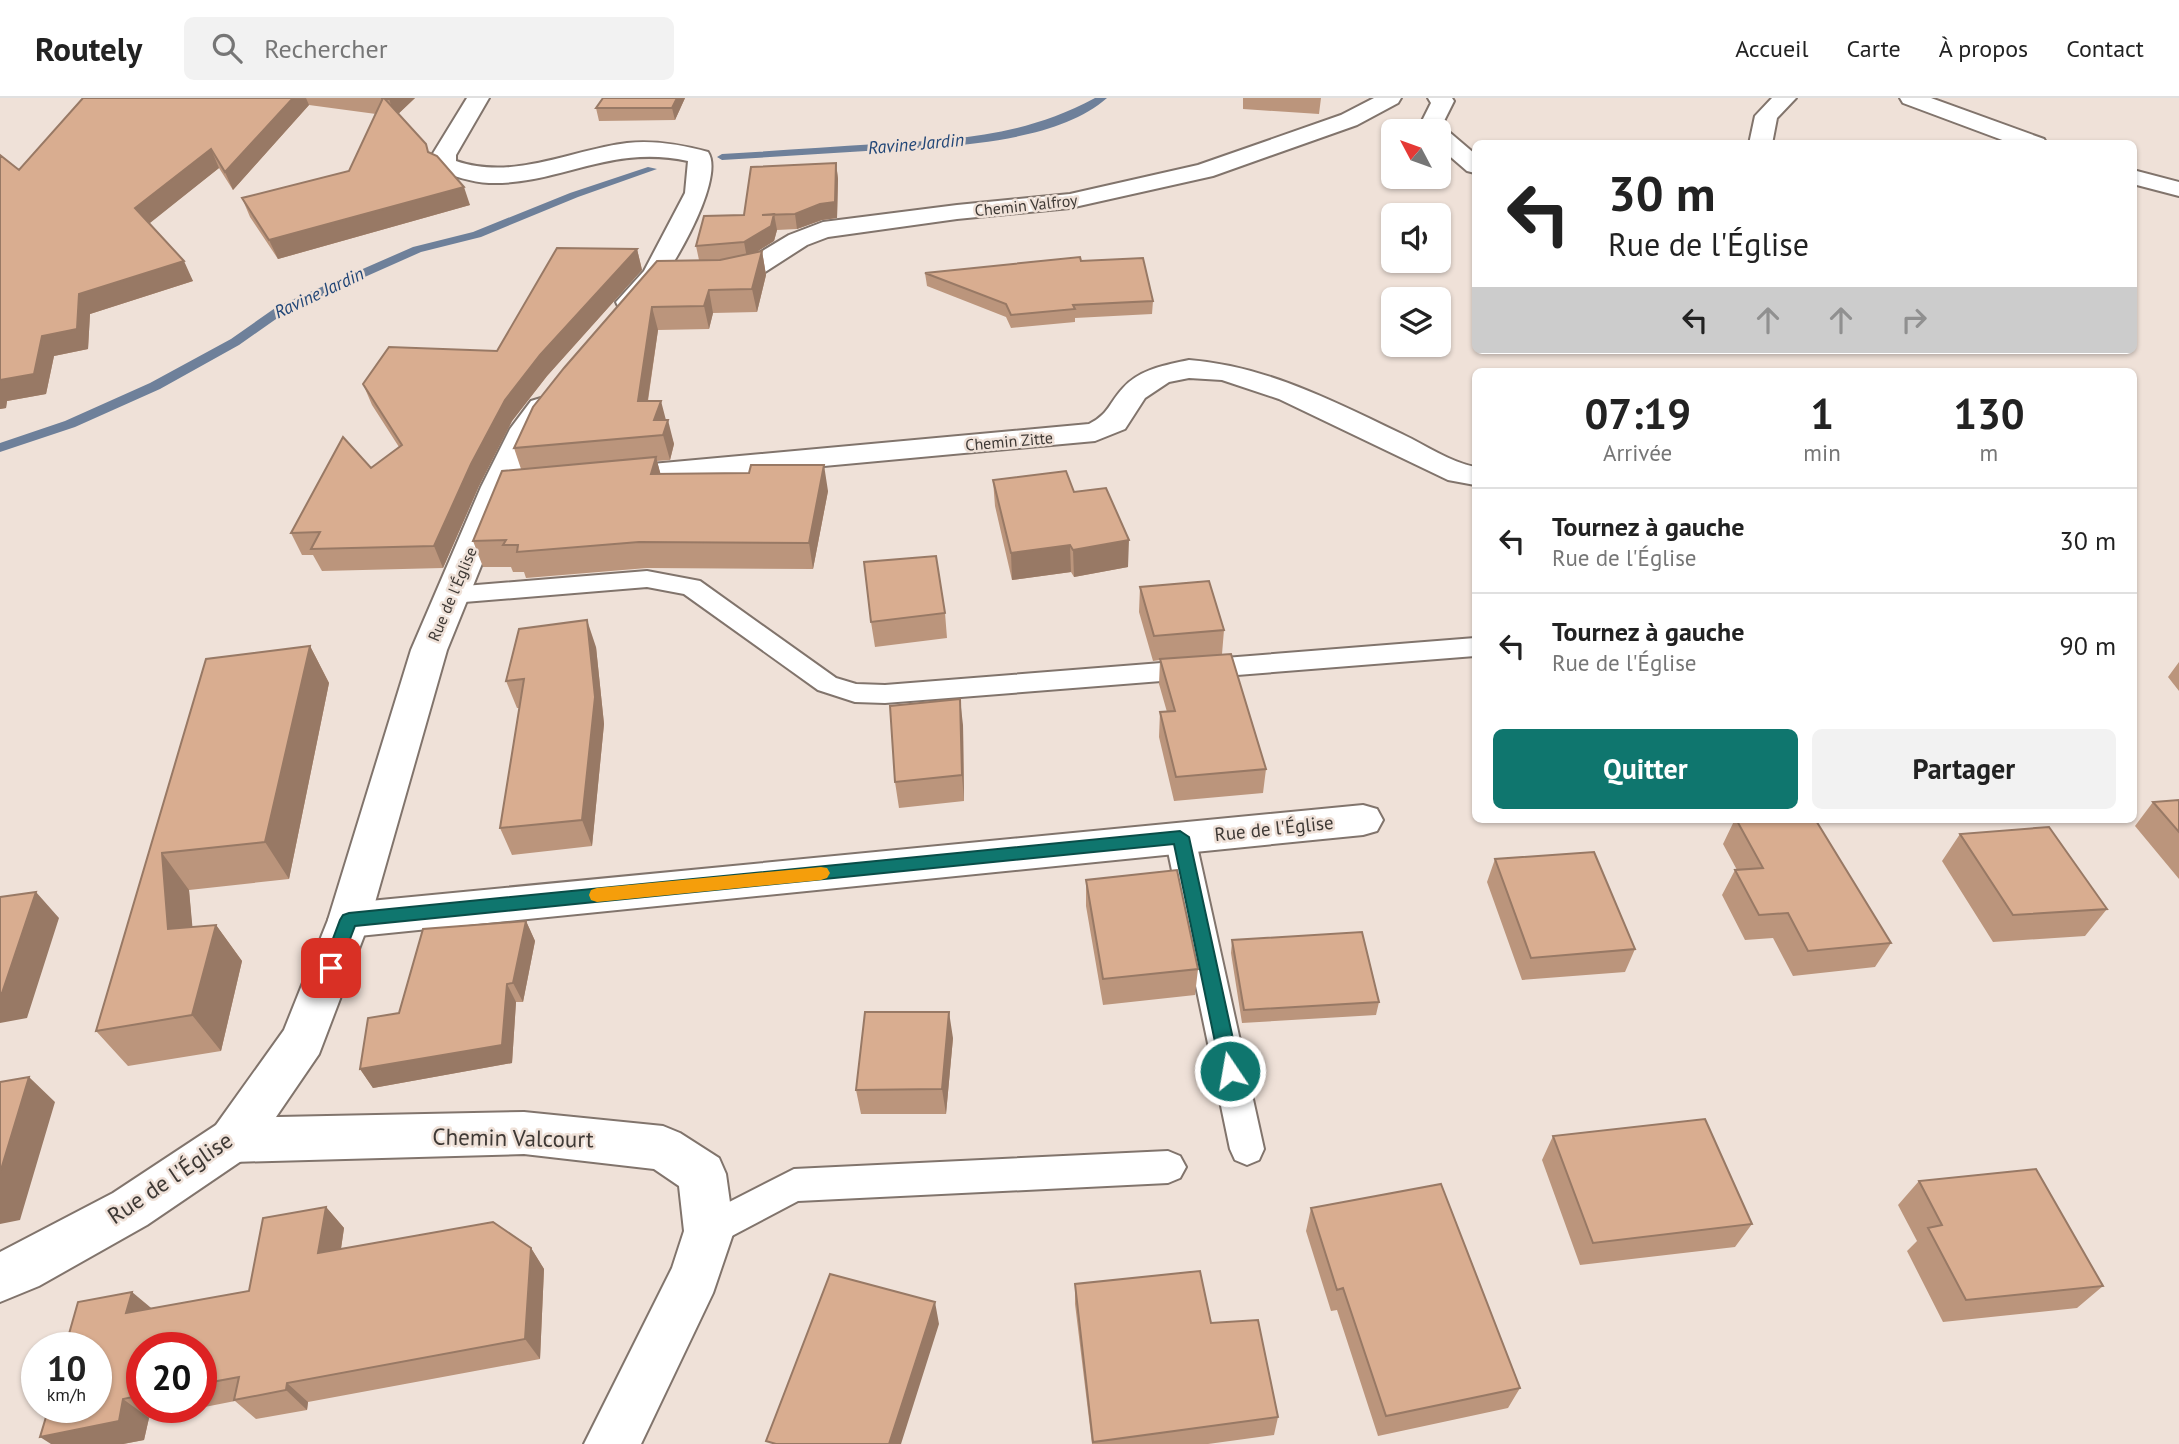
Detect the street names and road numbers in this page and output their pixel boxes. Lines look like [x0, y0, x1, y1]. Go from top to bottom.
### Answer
street label: Chemin Valfroy [974, 190, 1079, 220]
street label: Chemin Zitte [964, 427, 1054, 455]
street label: Rue de l'Église [423, 544, 481, 644]
street label: Rue de l'Église [1213, 810, 1335, 846]
street label: Chemin Valcourt [432, 1122, 594, 1153]
street label: Rue de l'Église [102, 1125, 238, 1230]

